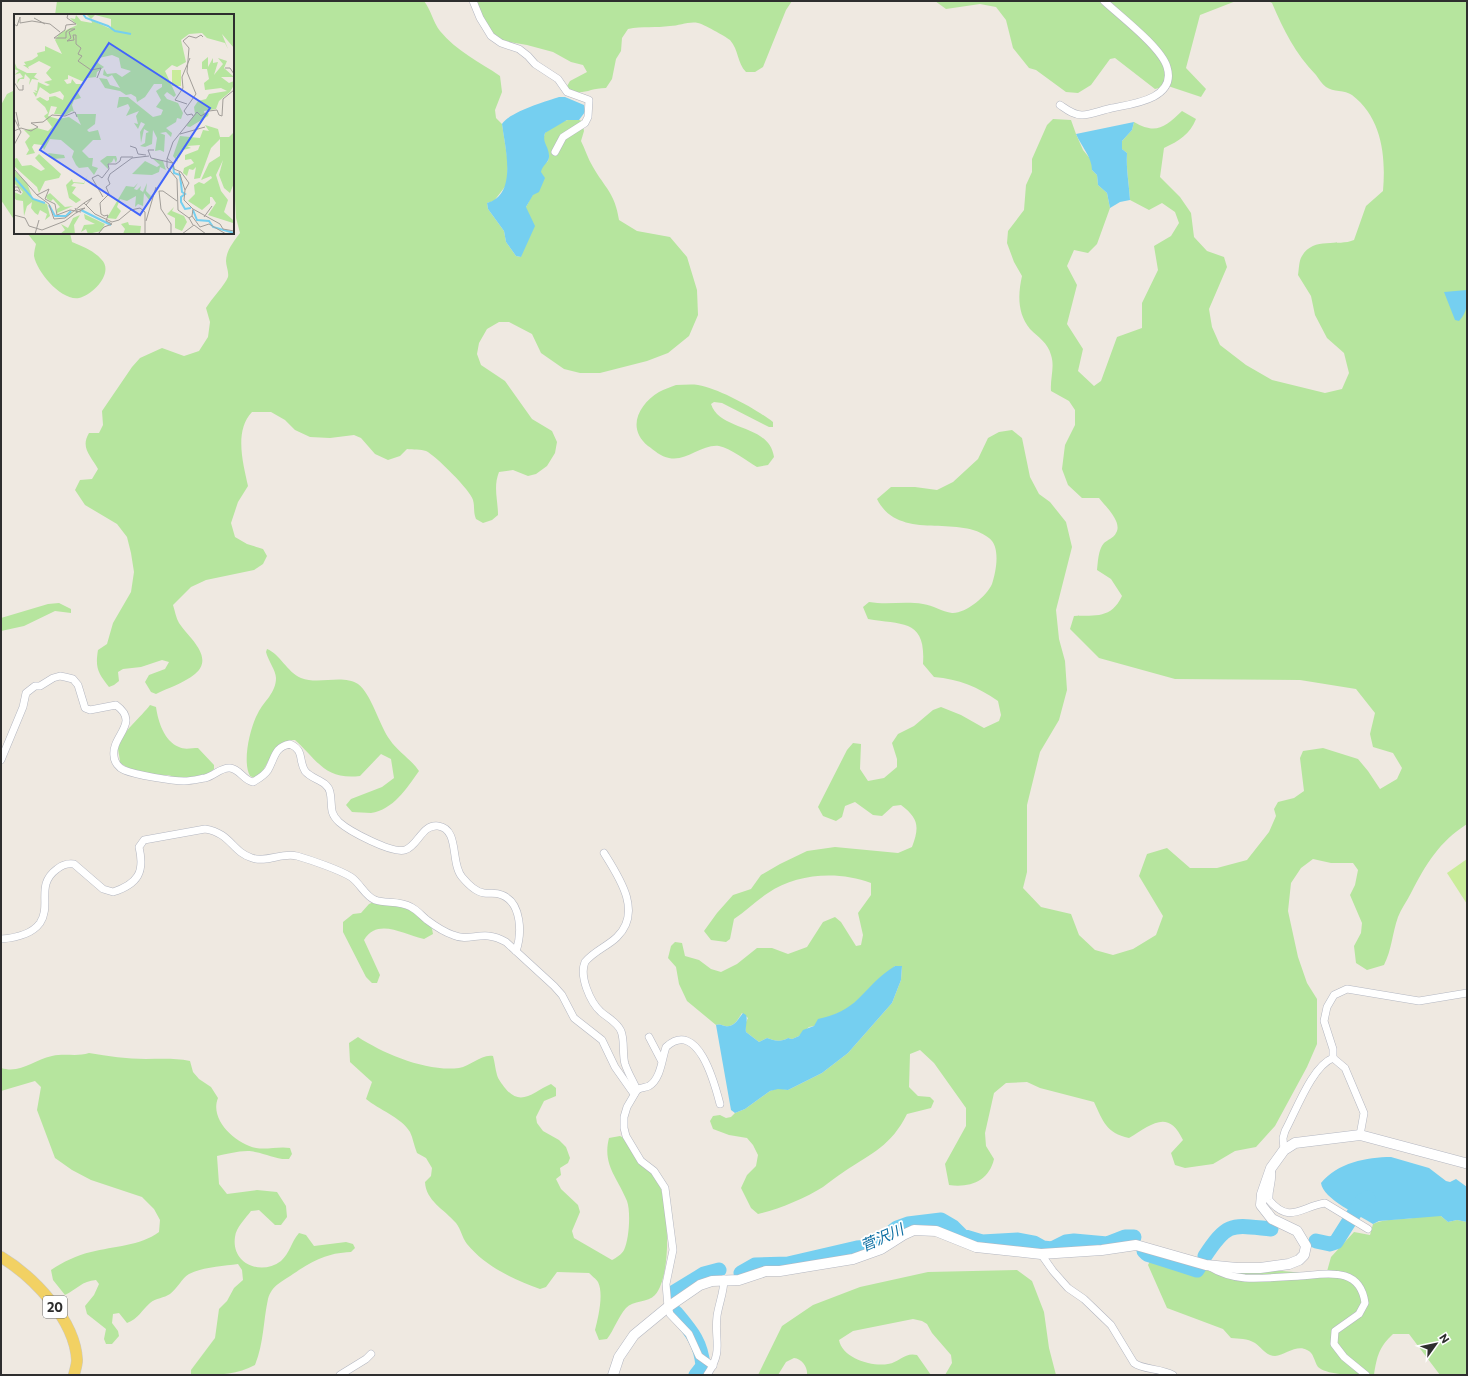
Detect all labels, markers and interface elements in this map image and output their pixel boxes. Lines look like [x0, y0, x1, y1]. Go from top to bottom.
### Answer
inset map [14, 14, 234, 234]
water label: 菅沢川 [857, 1219, 908, 1254]
road number: 20 [43, 1296, 67, 1318]
north arrow [1416, 1324, 1456, 1364]
text: N [1437, 1331, 1453, 1345]

